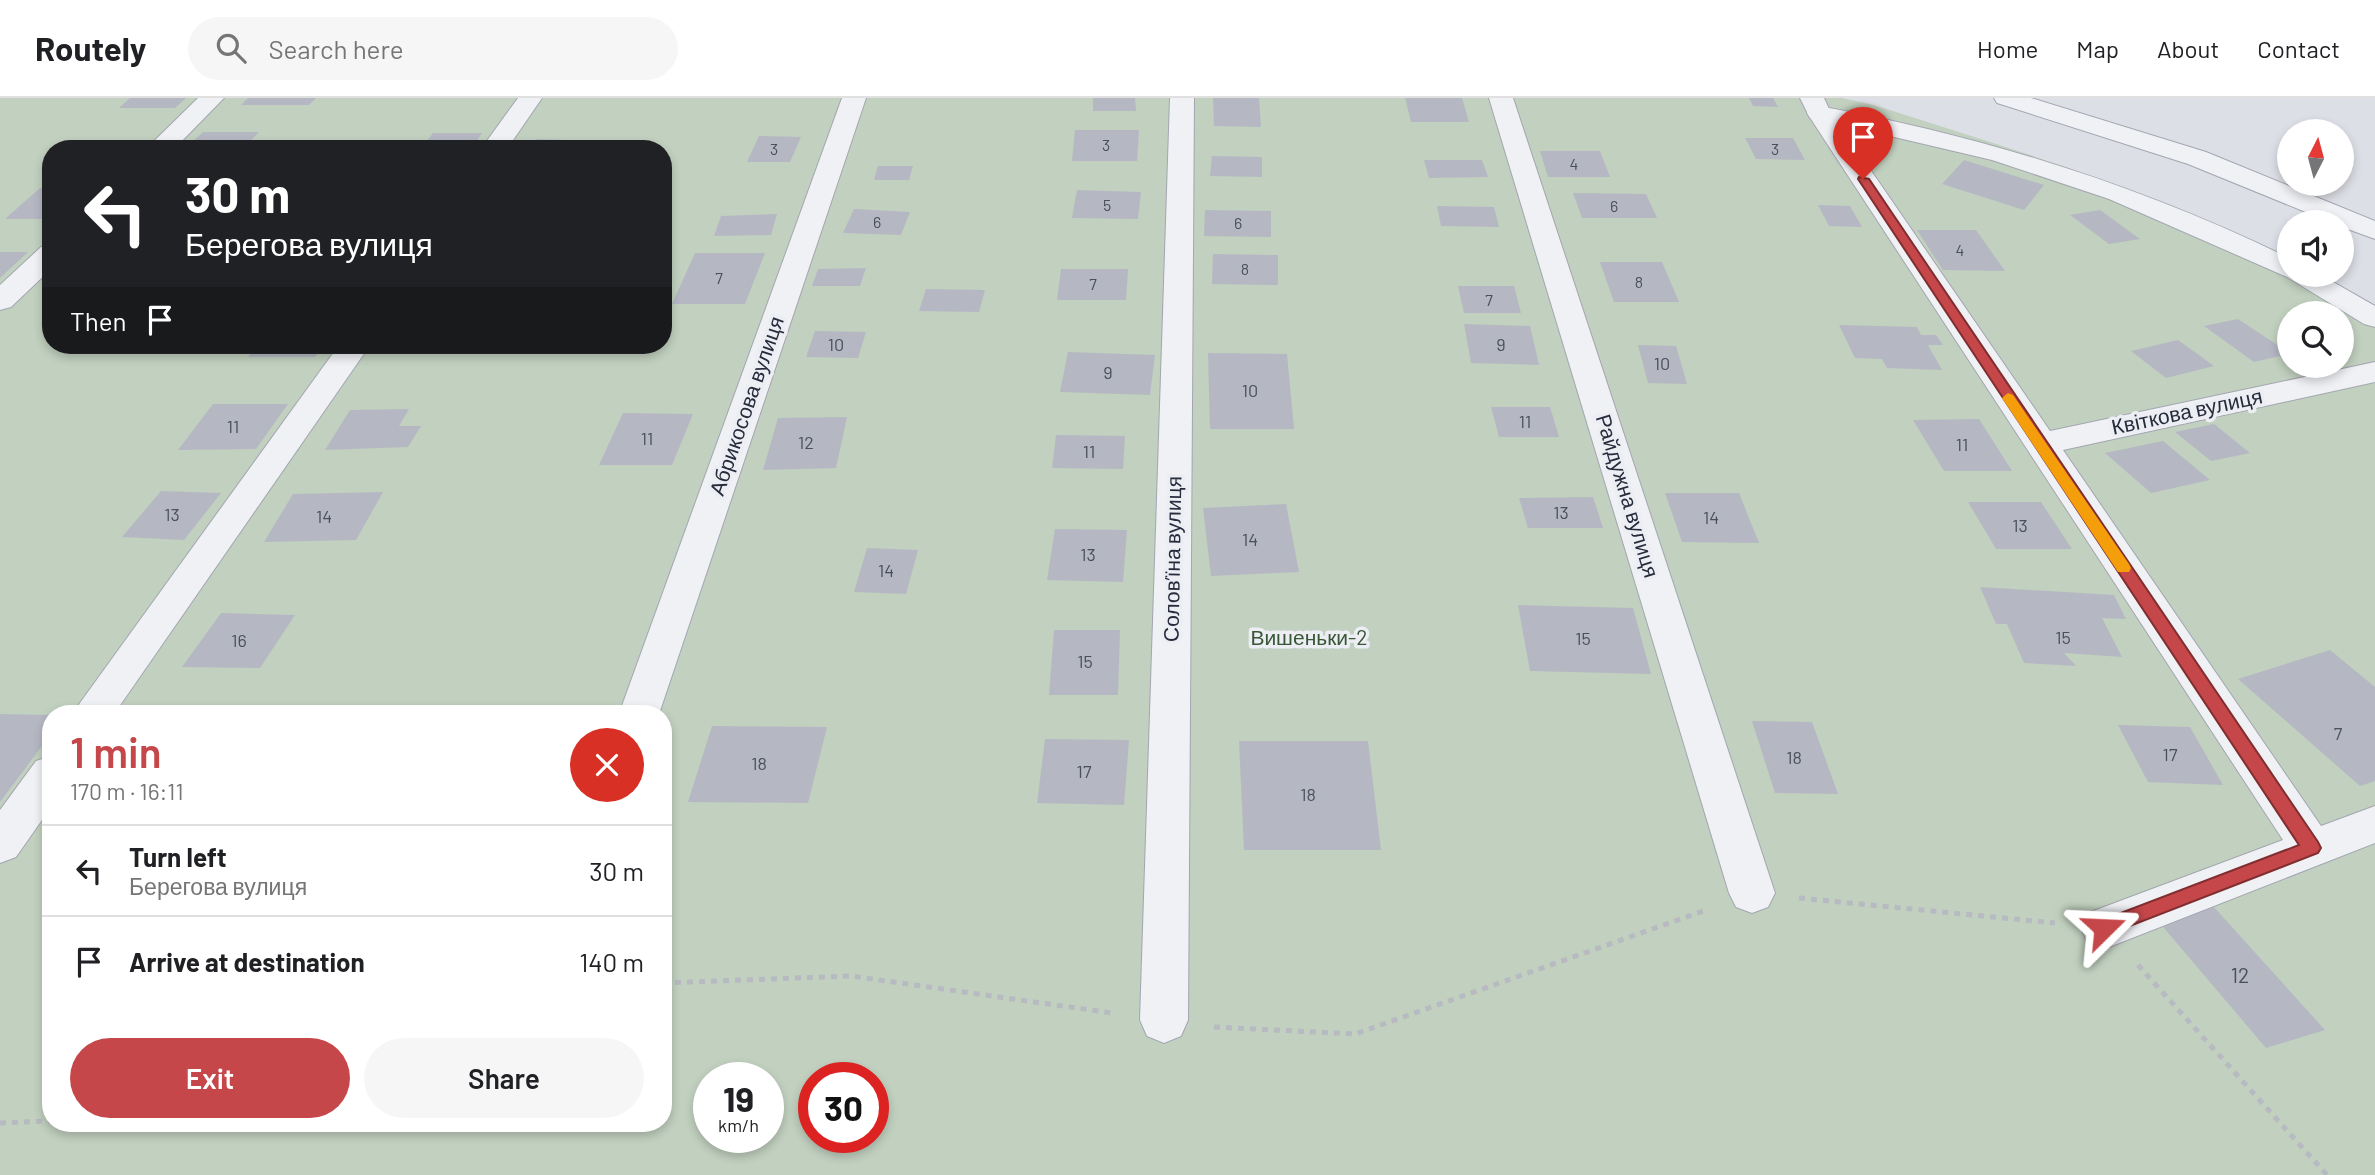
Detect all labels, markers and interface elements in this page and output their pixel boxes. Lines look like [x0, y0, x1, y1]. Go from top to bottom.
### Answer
search box [188, 17, 678, 80]
text: Routely [35, 28, 146, 68]
icon: search [212, 29, 250, 67]
text: Search here [268, 33, 404, 64]
text: Home [1977, 34, 2038, 63]
text: Map [2076, 34, 2119, 63]
text: About [2157, 34, 2219, 63]
text: Contact [2257, 34, 2340, 63]
pin [1833, 107, 1893, 179]
icon: arrive [1844, 118, 1882, 156]
north arrow [2277, 119, 2354, 196]
map controls [2277, 119, 2354, 378]
house number: 3 [1102, 135, 1110, 154]
house number: 3 [770, 139, 778, 158]
house number: 3 [1771, 139, 1779, 158]
house number: 4 [1570, 154, 1578, 173]
text: 30 m [185, 164, 290, 223]
icon: left [70, 168, 161, 259]
house number: 5 [1103, 195, 1111, 214]
house number: 6 [1610, 196, 1618, 215]
button: sound [2277, 210, 2354, 287]
house number: 6 [873, 212, 881, 231]
house number: 6 [1234, 213, 1242, 232]
text: Берегова вулиця [185, 224, 433, 262]
house number: 4 [1956, 240, 1964, 259]
house number: 8 [1241, 259, 1249, 278]
house number: 7 [715, 268, 723, 287]
house number: 8 [1635, 272, 1643, 291]
house number: 7 [1089, 274, 1097, 293]
house number: 7 [1485, 290, 1493, 309]
icon: arrive [141, 301, 179, 339]
button: search [2277, 301, 2354, 378]
text: Then [70, 305, 127, 336]
street label: Абрикосова вулиця [703, 313, 788, 498]
house number: 10 [828, 333, 844, 355]
house number: 9 [1496, 333, 1506, 355]
house number: 10 [1654, 352, 1670, 374]
house number: 9 [1103, 361, 1113, 383]
house number: 10 [1242, 379, 1258, 401]
street label: Квіткова вулиця [2109, 382, 2264, 439]
house number: 11 [1519, 410, 1531, 432]
street label: Райдужна вулиця [1592, 411, 1665, 580]
house number: 11 [227, 415, 239, 437]
house number: 11 [641, 427, 653, 449]
house number: 12 [798, 431, 814, 453]
house number: 11 [1956, 433, 1968, 455]
house number: 11 [1083, 440, 1095, 462]
street label: Соловʼїна вулиця [1158, 476, 1185, 642]
house number: 13 [1553, 501, 1569, 523]
house number: 13 [164, 503, 180, 525]
house number: 14 [316, 505, 332, 527]
house number: 14 [1703, 506, 1719, 528]
house number: 13 [2012, 514, 2028, 536]
house number: 14 [1242, 528, 1258, 550]
house number: 13 [1080, 543, 1096, 565]
house number: 14 [878, 559, 894, 581]
park label: Вишеньки-2 [1250, 624, 1368, 649]
house number: 15 [2055, 626, 2071, 648]
house number: 15 [1575, 627, 1591, 649]
house number: 16 [231, 629, 247, 651]
house number: 15 [1077, 650, 1093, 672]
house number: 7 [2334, 722, 2343, 744]
text: 1 min [70, 726, 162, 776]
button: close [570, 728, 644, 802]
house number: 17 [2163, 743, 2178, 765]
house number: 18 [1786, 746, 1802, 768]
house number: 18 [751, 752, 767, 774]
house number: 17 [1077, 760, 1092, 782]
text: 170 m · 16:11 [70, 777, 183, 805]
house number: 18 [1300, 783, 1316, 805]
text: Turn left [129, 841, 227, 872]
icon: left [70, 852, 108, 890]
text: 30 m [589, 855, 644, 886]
text: Берегова вулиця [129, 872, 307, 900]
position arrow [2067, 891, 2141, 965]
icon: arrive [70, 943, 108, 981]
text: Arrive at destination [129, 946, 365, 977]
text: 140 m [579, 946, 644, 977]
house number: 12 [2231, 962, 2249, 987]
button: Exit [70, 1038, 350, 1118]
button: Share [364, 1038, 644, 1118]
speed limit sign: 30 [798, 1062, 889, 1153]
text: 19 [723, 1077, 754, 1119]
text: km/h [718, 1114, 759, 1136]

